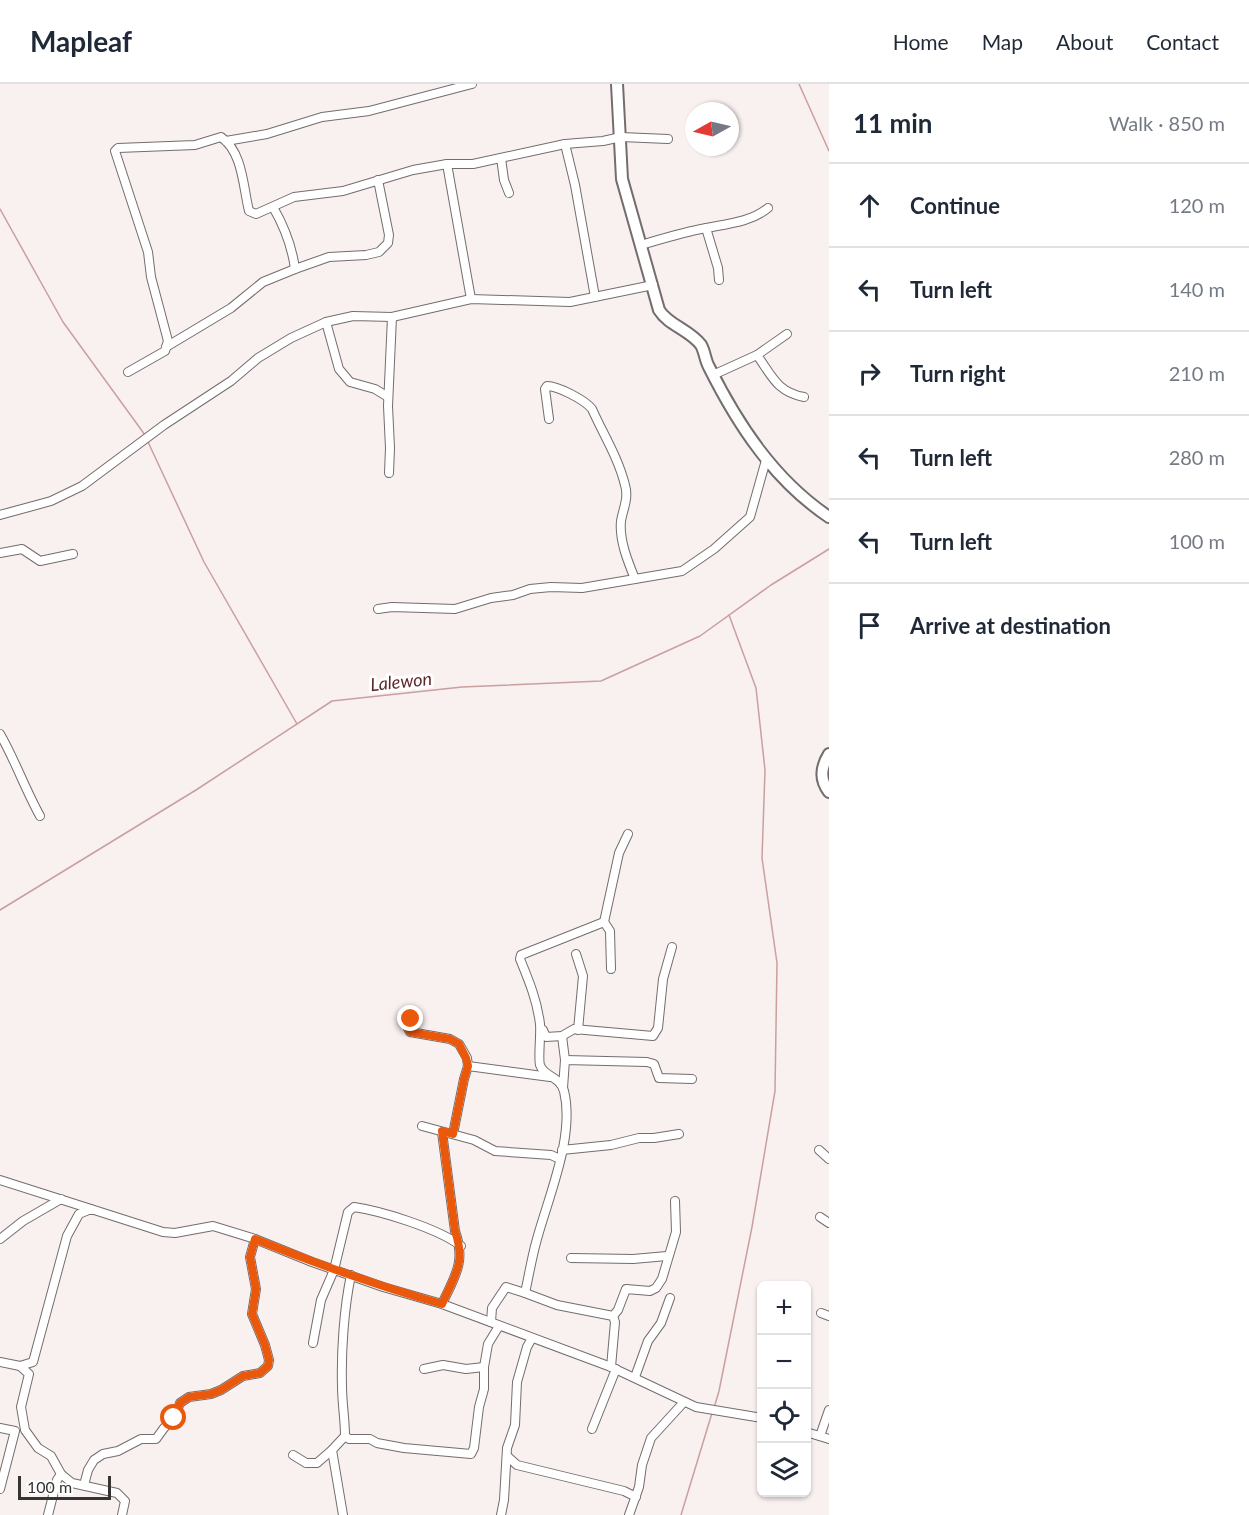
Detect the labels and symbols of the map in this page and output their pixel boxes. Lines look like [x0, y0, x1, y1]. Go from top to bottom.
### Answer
north arrow [685, 102, 739, 156]
water label: Lalewon [369, 667, 433, 695]
route end [397, 1005, 423, 1031]
route start [160, 1404, 186, 1430]
scale bar [18, 1473, 111, 1500]

